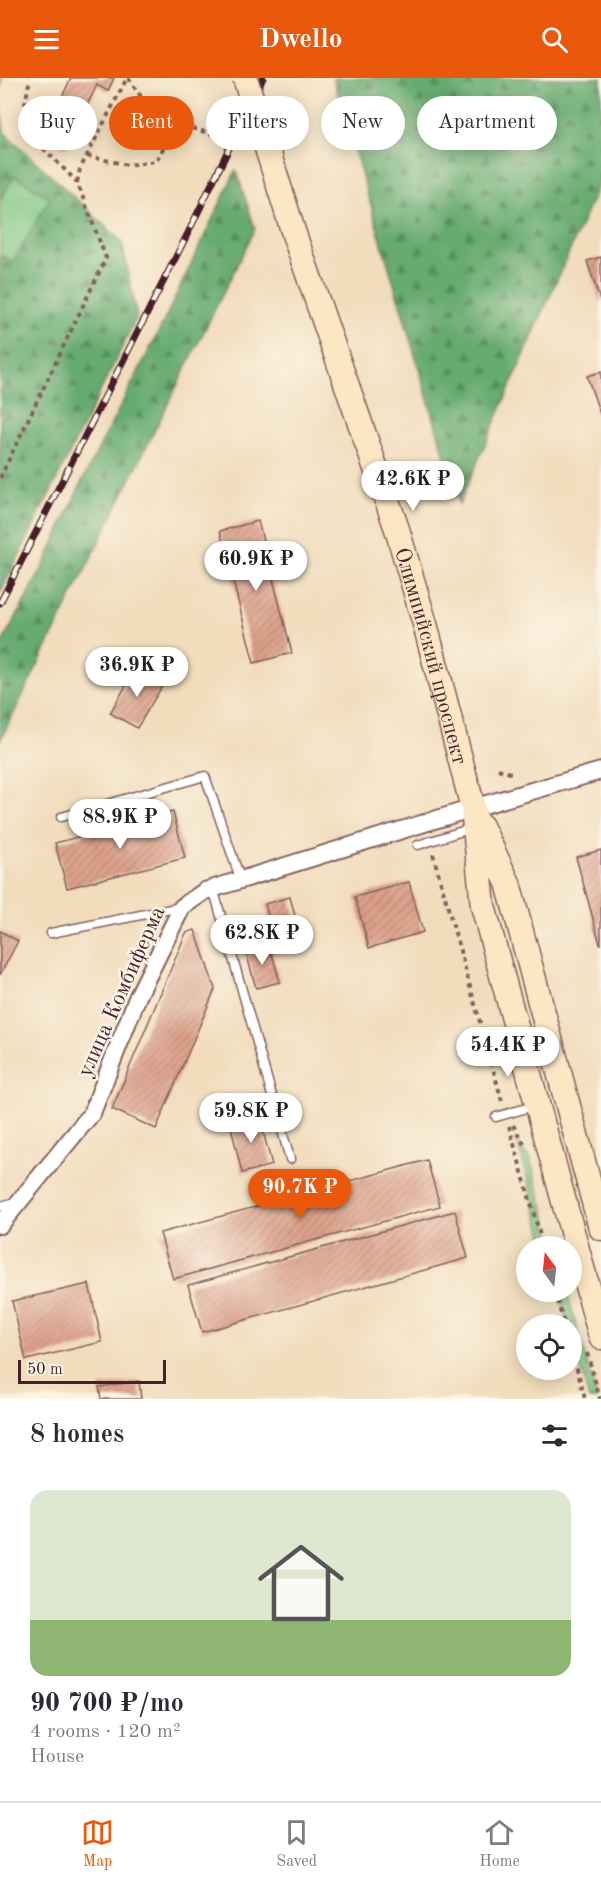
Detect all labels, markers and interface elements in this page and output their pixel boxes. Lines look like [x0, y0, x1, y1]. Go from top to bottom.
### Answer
icon: menu [30, 23, 63, 56]
icon: search [538, 23, 571, 56]
text: Dwello [259, 26, 342, 53]
chip: Buy [18, 96, 97, 150]
chip: Rent [109, 96, 194, 150]
chip: Filters [206, 96, 309, 150]
chip: New [321, 96, 405, 150]
chip: Apartment [417, 96, 557, 150]
pin: 42.6K ₽ [358, 461, 468, 512]
text: 42.6K ₽ [375, 470, 451, 490]
pin: 60.9K ₽ [201, 541, 311, 592]
street label: Олимпийский проспект [390, 545, 470, 767]
text: 60.9K ₽ [218, 550, 294, 570]
pin: 36.9K ₽ [82, 647, 192, 698]
text: 36.9K ₽ [99, 656, 175, 676]
pin: 88.9K ₽ [65, 799, 175, 850]
text: 88.9K ₽ [82, 808, 158, 828]
street label: улица Комбиферма [74, 903, 169, 1081]
pin: 62.8K ₽ [207, 915, 317, 966]
text: 62.8K ₽ [224, 924, 300, 944]
pin: 54.4K ₽ [453, 1027, 563, 1078]
text: 54.4K ₽ [470, 1036, 546, 1056]
pin: 59.8K ₽ [196, 1093, 306, 1144]
text: 59.8K ₽ [213, 1102, 289, 1122]
pin: 90.7K ₽ [245, 1169, 355, 1220]
text: 90.7K ₽ [262, 1178, 338, 1198]
north arrow [516, 1236, 582, 1302]
map controls [516, 1236, 582, 1380]
button: locate [516, 1314, 582, 1380]
scale bar [18, 1357, 166, 1384]
text: 50 m [27, 1362, 63, 1378]
icon: filters [538, 1419, 571, 1452]
text: 8 homes [30, 1422, 124, 1448]
icon: home [247, 1529, 355, 1637]
text: 90 700 ₽/mo [30, 1691, 184, 1717]
text: 4 rooms · 120 m² [30, 1722, 180, 1742]
text: House [30, 1747, 84, 1767]
tab: Map [81, 1816, 114, 1872]
tab: Saved [276, 1816, 317, 1872]
tab: Home [479, 1816, 520, 1872]

